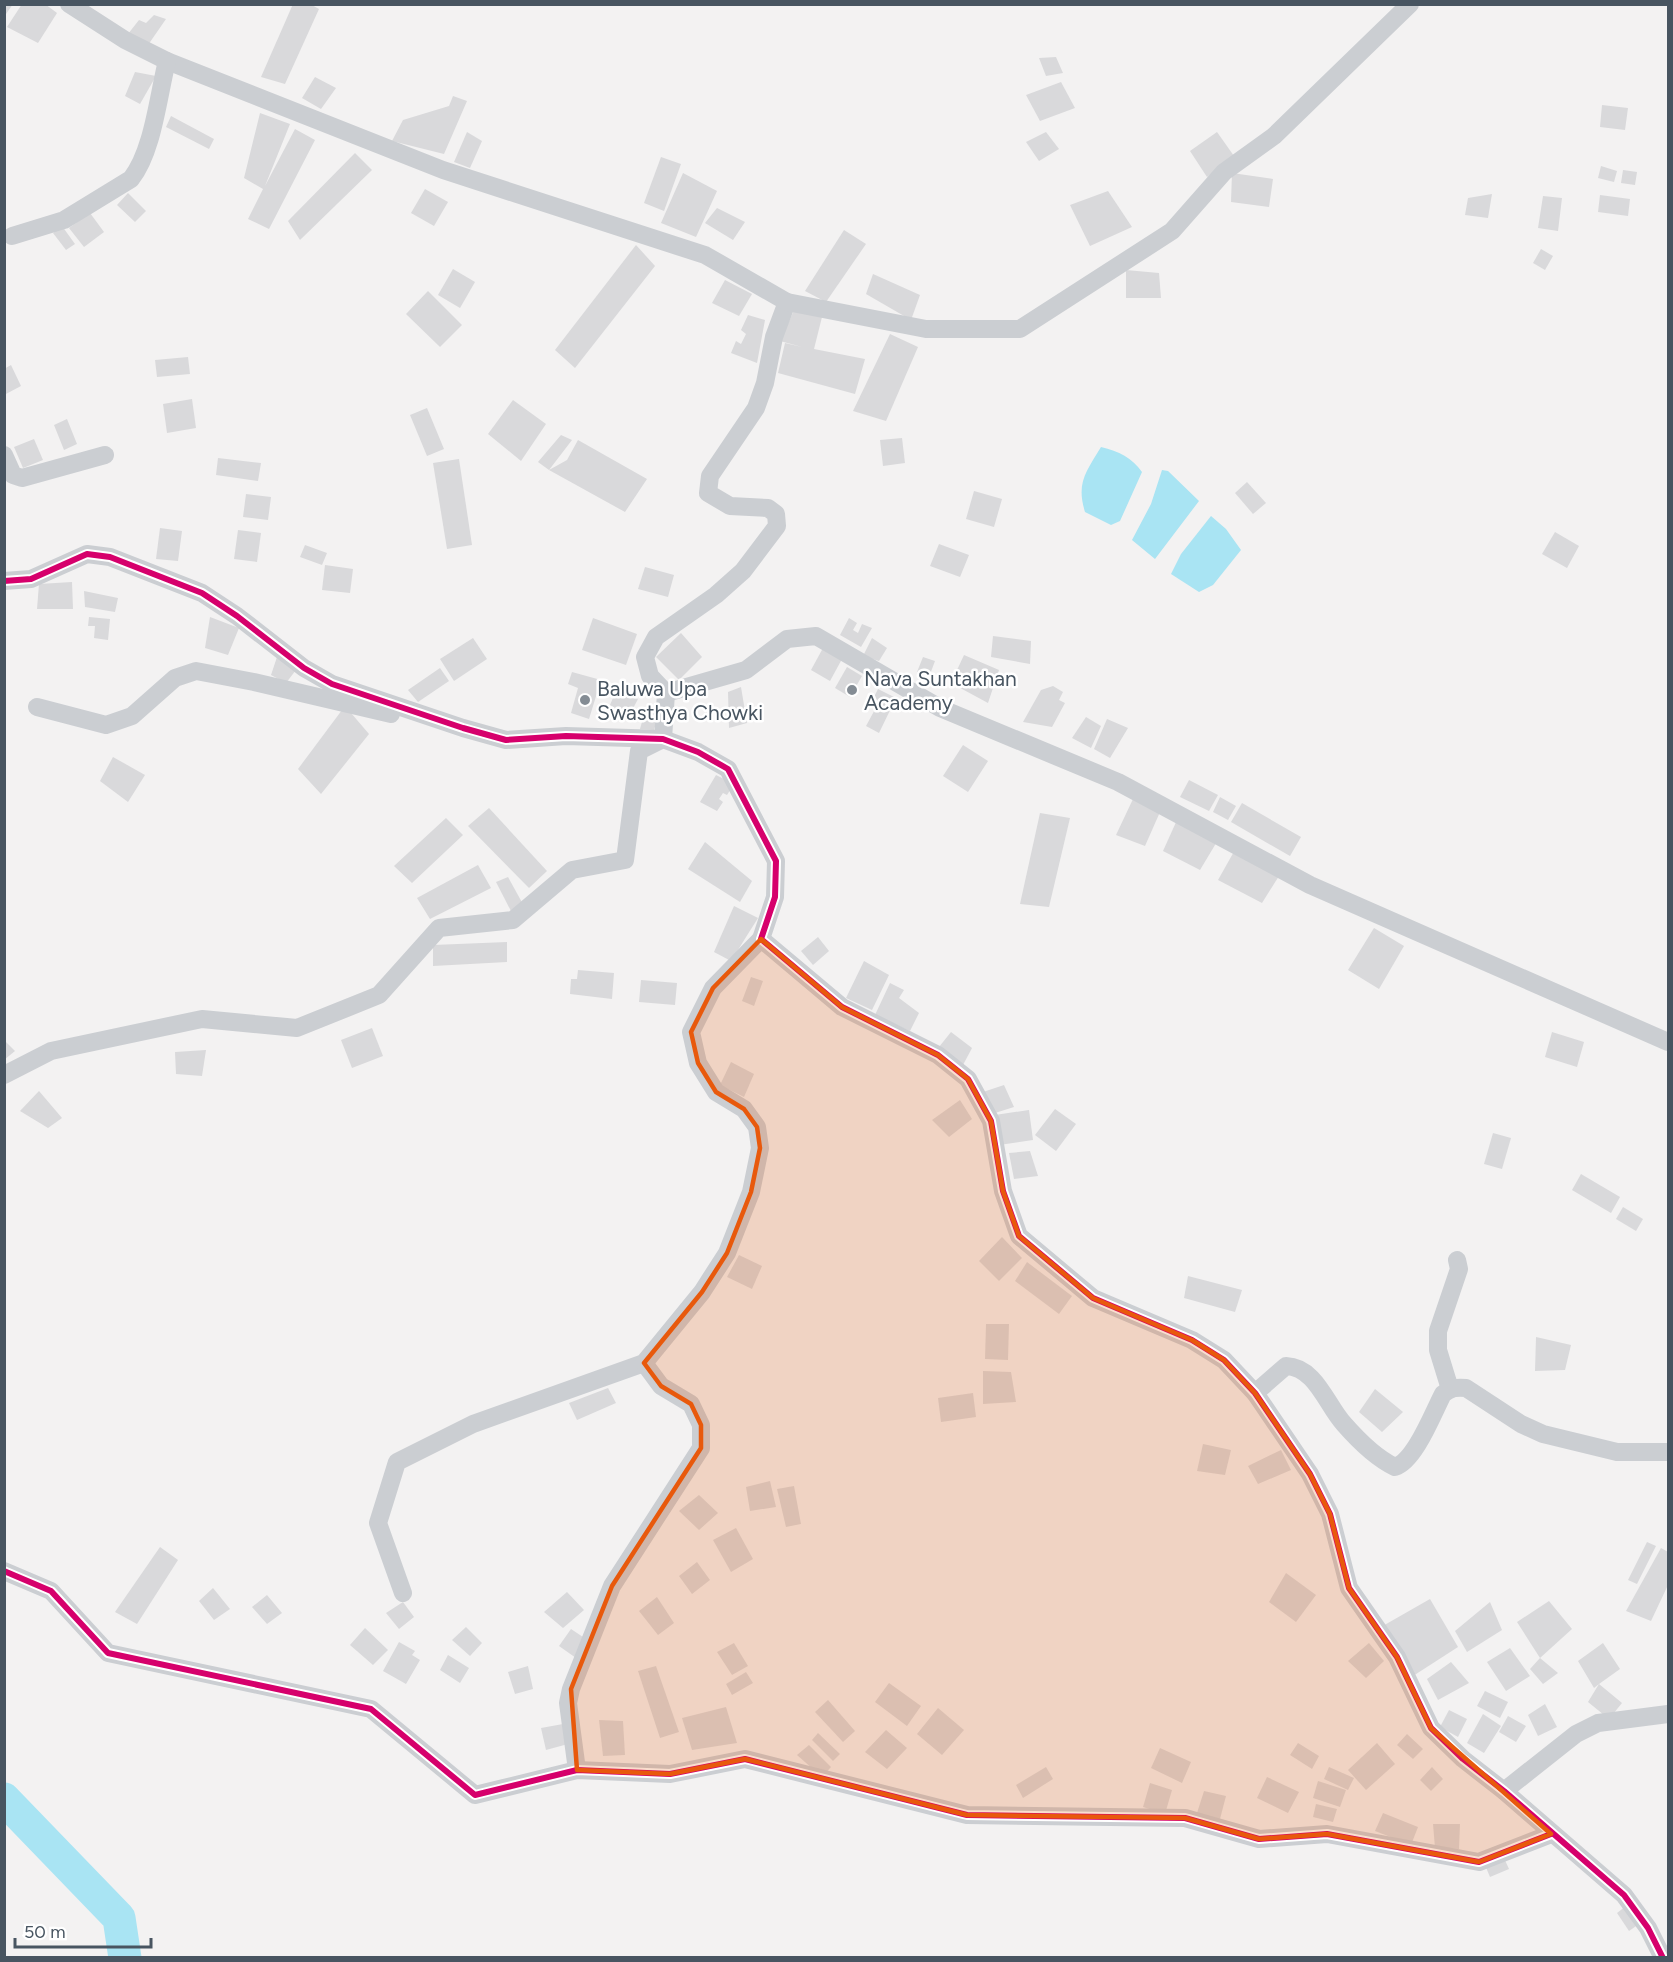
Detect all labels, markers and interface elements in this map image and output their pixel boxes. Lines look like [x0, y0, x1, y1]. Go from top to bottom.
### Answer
place label: Nava Suntakhan Academy [864, 666, 1017, 715]
place label: Baluwa Upa Swasthya Chowki [597, 676, 763, 725]
marker: Nava Suntakhan Academy [845, 683, 859, 697]
marker: Baluwa Upa Swasthya Chowki [578, 693, 592, 707]
scale bar [15, 1911, 152, 1949]
text: 50 m [24, 1921, 66, 1943]

